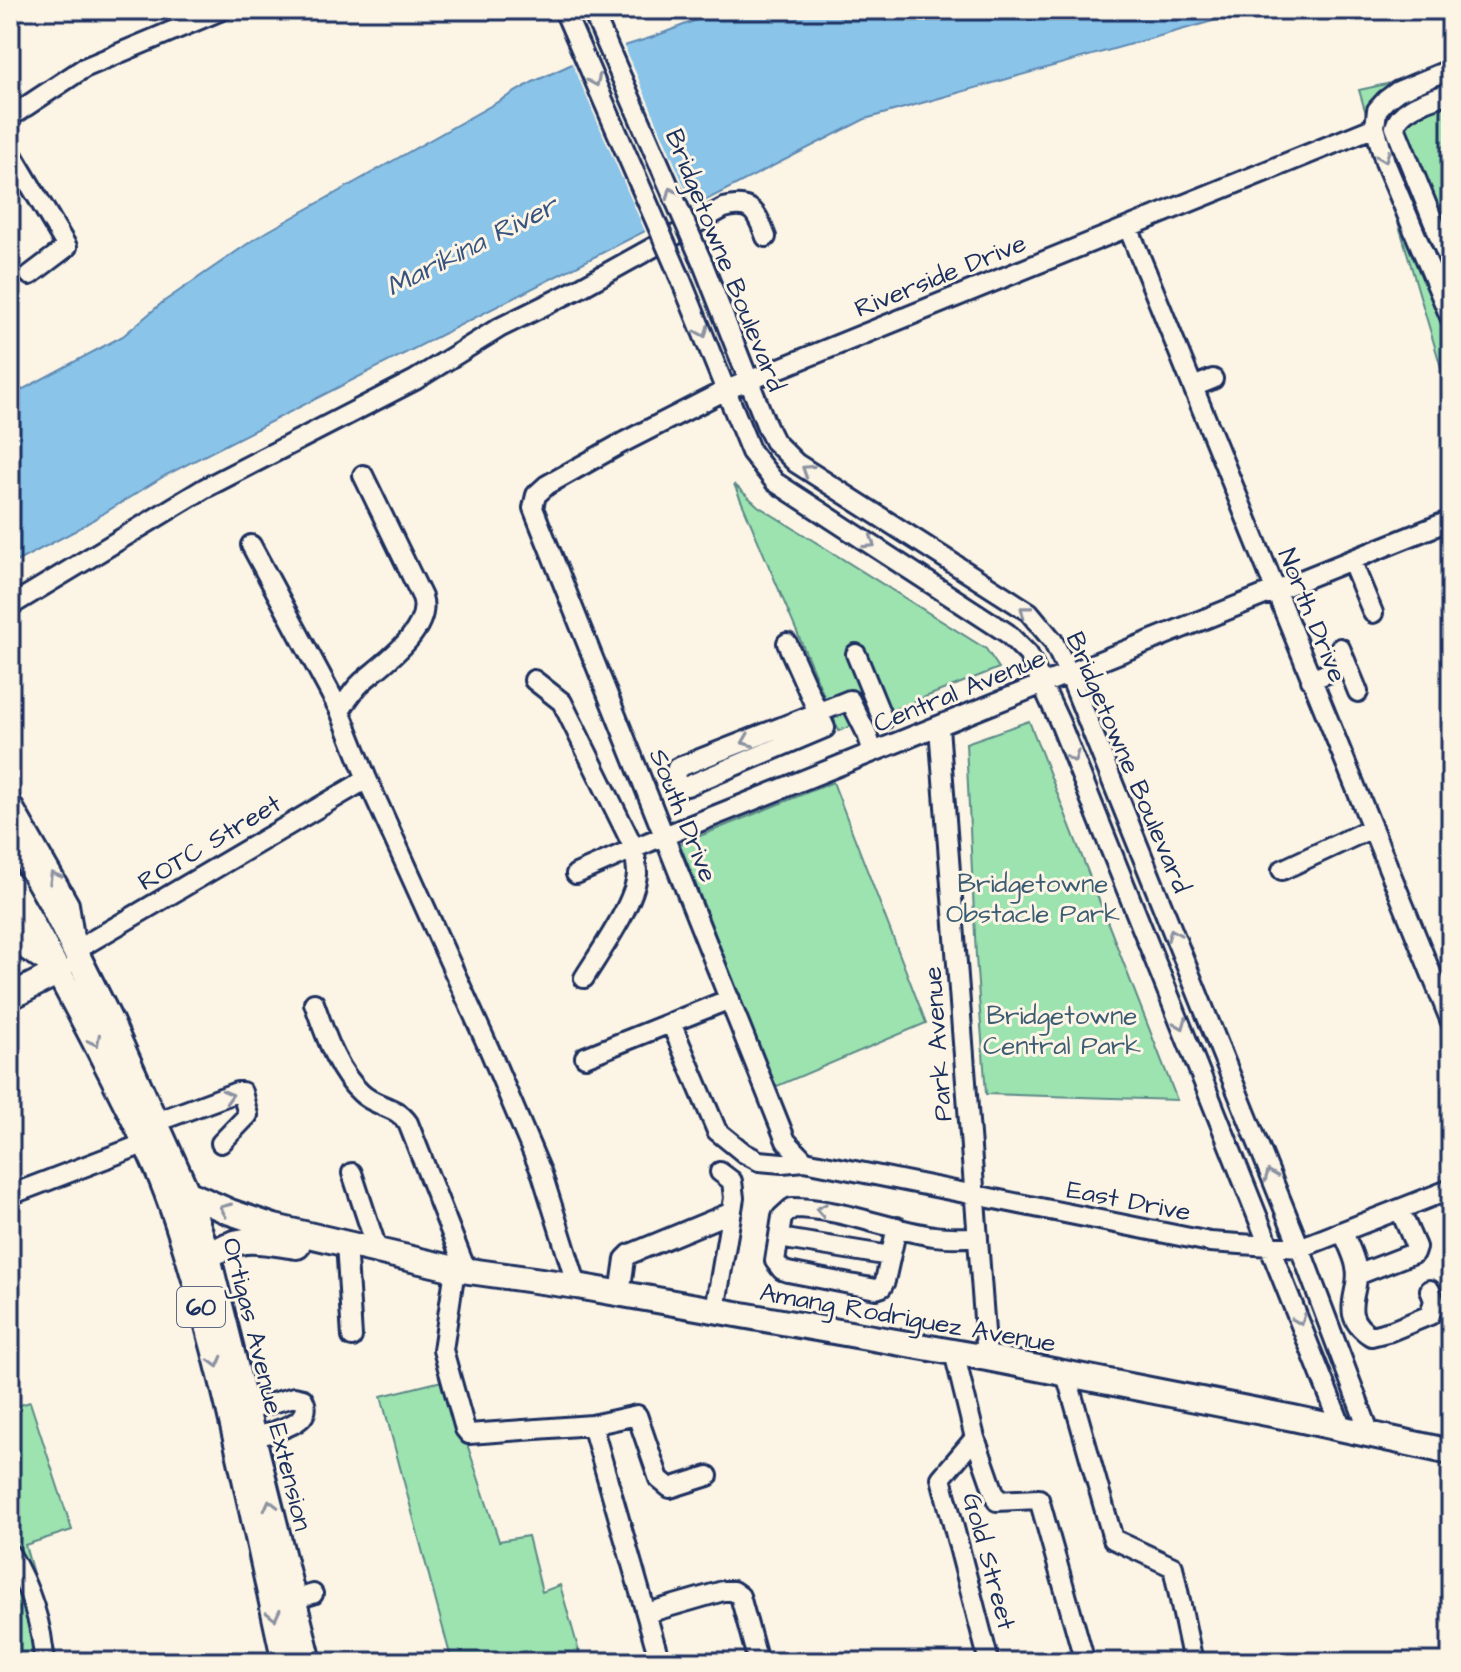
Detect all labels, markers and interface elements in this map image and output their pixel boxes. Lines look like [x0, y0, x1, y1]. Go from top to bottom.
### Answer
one-way arrow [585, 73, 601, 88]
street label: Bridgetowne Boulevard [654, 124, 794, 398]
one-way arrow [1374, 149, 1391, 163]
water label: Marikina River [379, 185, 566, 306]
one-way arrow [665, 187, 681, 201]
street label: Riverside Drive [849, 225, 1031, 327]
one-way arrow [694, 324, 710, 338]
one-way arrow [801, 465, 816, 480]
one-way arrow [861, 534, 875, 549]
street label: North Drive [1269, 543, 1355, 688]
one-way arrow [1020, 606, 1034, 621]
street label: Bridgetowne Boulevard [1055, 626, 1199, 899]
street label: Central Avenue [868, 640, 1051, 742]
one-way arrow [741, 731, 755, 748]
street label: South Drive [640, 743, 726, 887]
one-way arrow [1064, 749, 1080, 763]
street label: ROTC Street [131, 786, 288, 900]
park label: Bridgetowne Obstacle Park [946, 866, 1120, 932]
one-way arrow [48, 871, 64, 886]
one-way arrow [1166, 928, 1183, 942]
street label: Park Avenue [915, 965, 961, 1123]
park label: Bridgetowne Central Park [983, 998, 1141, 1064]
one-way arrow [1171, 1016, 1188, 1030]
one-way arrow [85, 1033, 101, 1047]
one-way arrow [221, 1089, 235, 1105]
one-way arrow [1264, 1169, 1280, 1183]
street label: East Drive [1064, 1171, 1194, 1231]
one-way arrow [814, 1202, 827, 1219]
one-way arrow [219, 1203, 233, 1219]
street label: Ortigas Avenue Extension [211, 1234, 321, 1535]
street label: Amang Rodriguez Avenue [757, 1274, 1059, 1364]
road number: 60 [177, 1287, 225, 1327]
one-way arrow [1290, 1312, 1307, 1326]
one-way arrow [206, 1354, 223, 1368]
street label: Gold Street [953, 1489, 1025, 1634]
one-way arrow [262, 1498, 279, 1512]
one-way arrow [265, 1608, 282, 1621]

